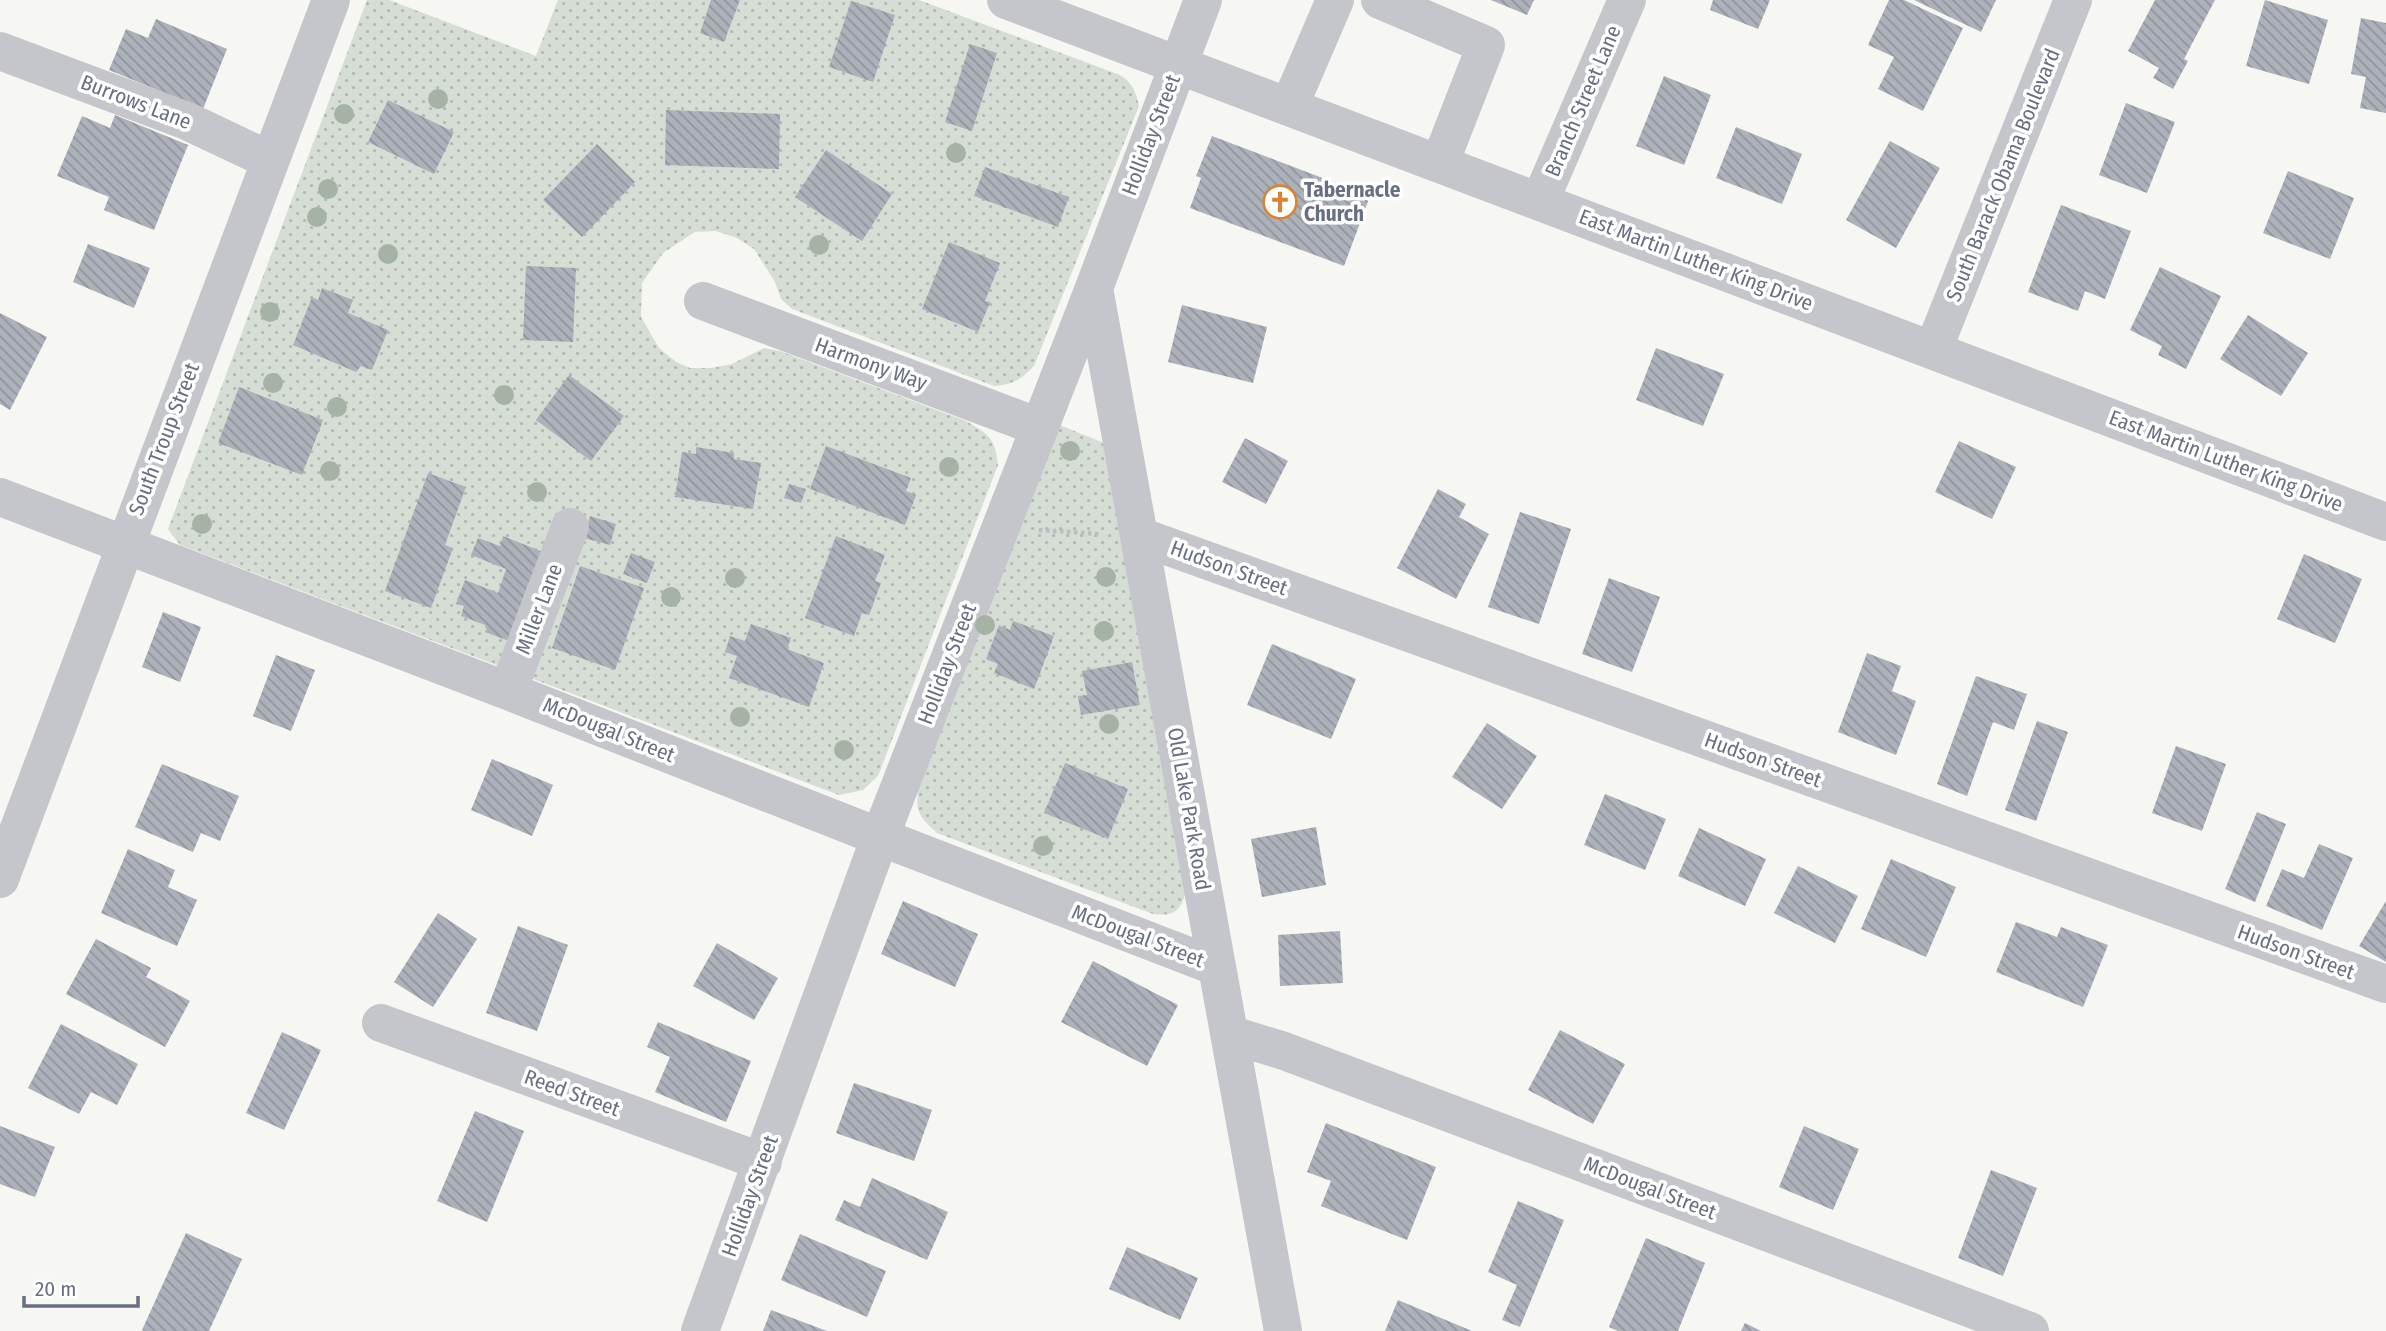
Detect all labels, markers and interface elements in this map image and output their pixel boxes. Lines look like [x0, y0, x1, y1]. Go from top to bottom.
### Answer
street label: Branch Street Lane [1539, 21, 1627, 181]
street label: South Barack Obama Boulevard [1940, 45, 2066, 305]
street label: Burrows Lane [77, 69, 195, 135]
street label: Holliday Street [1116, 71, 1186, 199]
place label: Tabernacle Church [1304, 177, 1401, 227]
church icon: Tabernacle Church [1261, 183, 1299, 221]
street label: East Martin Luther King Drive [1575, 203, 1817, 317]
street label: Harmony Way [811, 332, 931, 396]
street label: South Troup Street [123, 359, 205, 519]
street label: East Martin Luther King Drive [2105, 404, 2347, 518]
street label: Hudson Street [1167, 535, 1291, 601]
street label: Miller Lane [510, 560, 568, 658]
street label: Holliday Street [912, 600, 982, 728]
street label: McDougal Street [539, 692, 679, 768]
street label: Old Lake Park Road [1162, 726, 1216, 892]
street label: Hudson Street [1701, 727, 1825, 793]
street label: McDougal Street [1068, 899, 1208, 973]
street label: Hudson Street [2234, 919, 2358, 985]
street label: Reed Street [521, 1064, 623, 1122]
street label: Holliday Street [716, 1132, 784, 1260]
street label: McDougal Street [1580, 1151, 1720, 1225]
scale bar [24, 1264, 138, 1308]
text: 20 m [35, 1276, 76, 1302]

